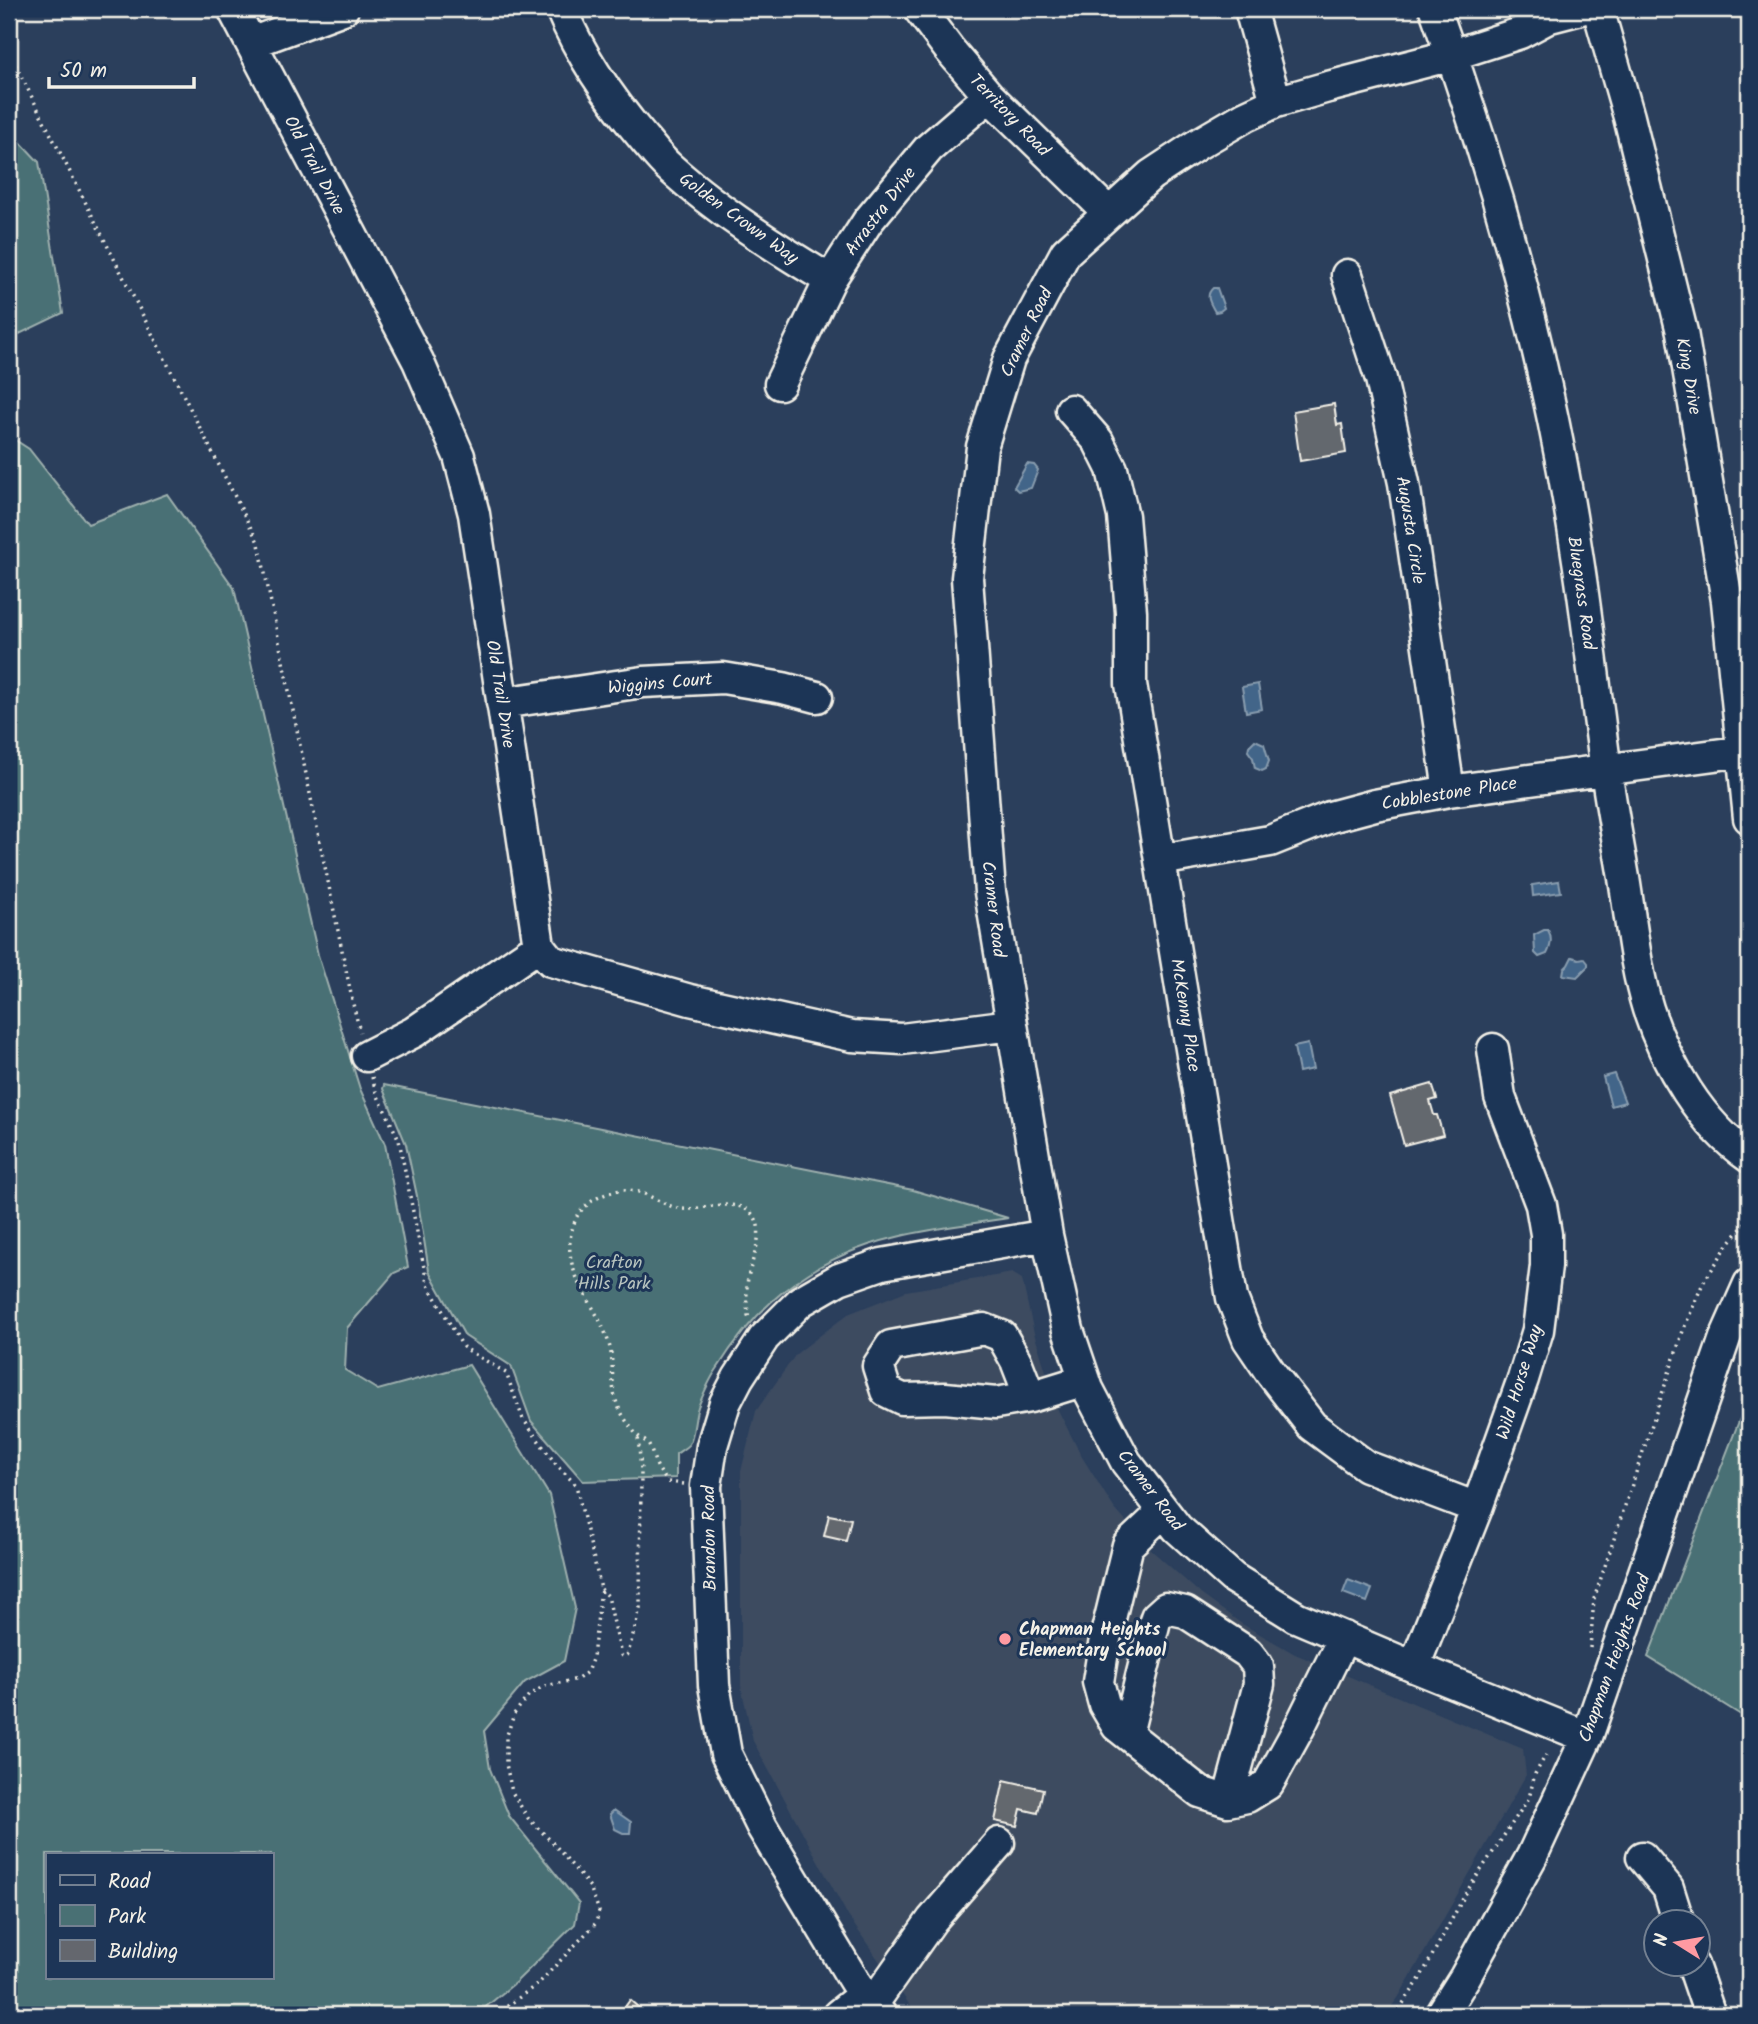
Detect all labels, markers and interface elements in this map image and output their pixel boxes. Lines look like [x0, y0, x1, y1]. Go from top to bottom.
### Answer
scale bar [49, 46, 194, 90]
text: 50 m [60, 55, 107, 88]
street label: Territory Road [961, 68, 1057, 165]
street label: Old Trail Drive [275, 111, 352, 221]
street label: Arrastra Drive [838, 161, 924, 263]
street label: Golden Crown Way [672, 166, 805, 273]
street label: Cramer Road [993, 282, 1062, 383]
street label: King Drive [1666, 335, 1709, 417]
street label: Augusta Circle [1387, 474, 1432, 586]
street label: Bluegrass Road [1558, 535, 1603, 653]
street label: Old Trail Drive [477, 638, 522, 750]
street label: Wiggins Court [607, 665, 715, 704]
street label: Cobblestone Place [1379, 769, 1519, 820]
street label: Cramer Road [972, 859, 1013, 960]
street label: McKenny Place [1161, 956, 1208, 1074]
park label: Crafton Hills Park [578, 1249, 651, 1299]
street label: Wild Horse Way [1489, 1321, 1552, 1444]
street label: Cramer Road [1109, 1443, 1191, 1539]
street label: Brandon Road [695, 1484, 726, 1591]
street label: Chapman Heights Road [1571, 1569, 1660, 1747]
place label: Chapman Heights Elementary School [1019, 1616, 1166, 1666]
marker: Chapman Heights Elementary School [997, 1631, 1013, 1647]
legend [46, 1853, 273, 1979]
text: Road [108, 1866, 151, 1899]
text: Park [108, 1901, 146, 1934]
north arrow [1642, 1909, 1712, 1979]
text: N [1646, 1931, 1678, 1949]
text: Building [108, 1936, 178, 1969]

